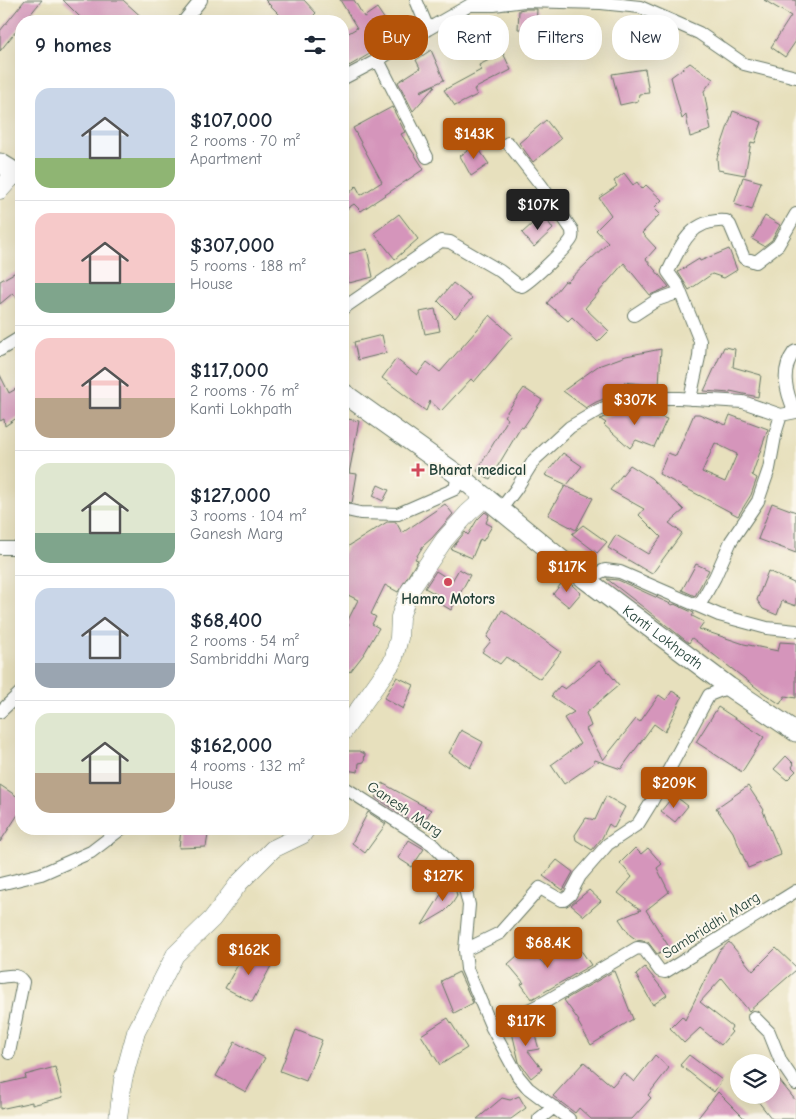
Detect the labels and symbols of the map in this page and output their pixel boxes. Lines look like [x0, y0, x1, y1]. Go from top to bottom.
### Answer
pin: $143K [439, 118, 509, 160]
pin: $107K [503, 188, 573, 231]
pin: $307K [600, 384, 670, 426]
place label: Bharat medical [429, 461, 526, 479]
marker: Bharat medical [411, 463, 425, 477]
pin: $117K [532, 550, 602, 593]
marker: Hamro Motors [442, 576, 454, 588]
place label: Hamro Motors [401, 590, 495, 608]
street label: Kanti Lokhpath [619, 601, 706, 673]
pin: $209K [639, 766, 709, 809]
street label: Ganesh Marg [364, 777, 446, 841]
pin: $127K [408, 860, 478, 902]
street label: Sambriddhi Marg [659, 888, 763, 962]
pin: $68.4K [507, 926, 589, 969]
pin: $162K [214, 934, 284, 976]
pin: $117K [491, 1004, 561, 1047]

